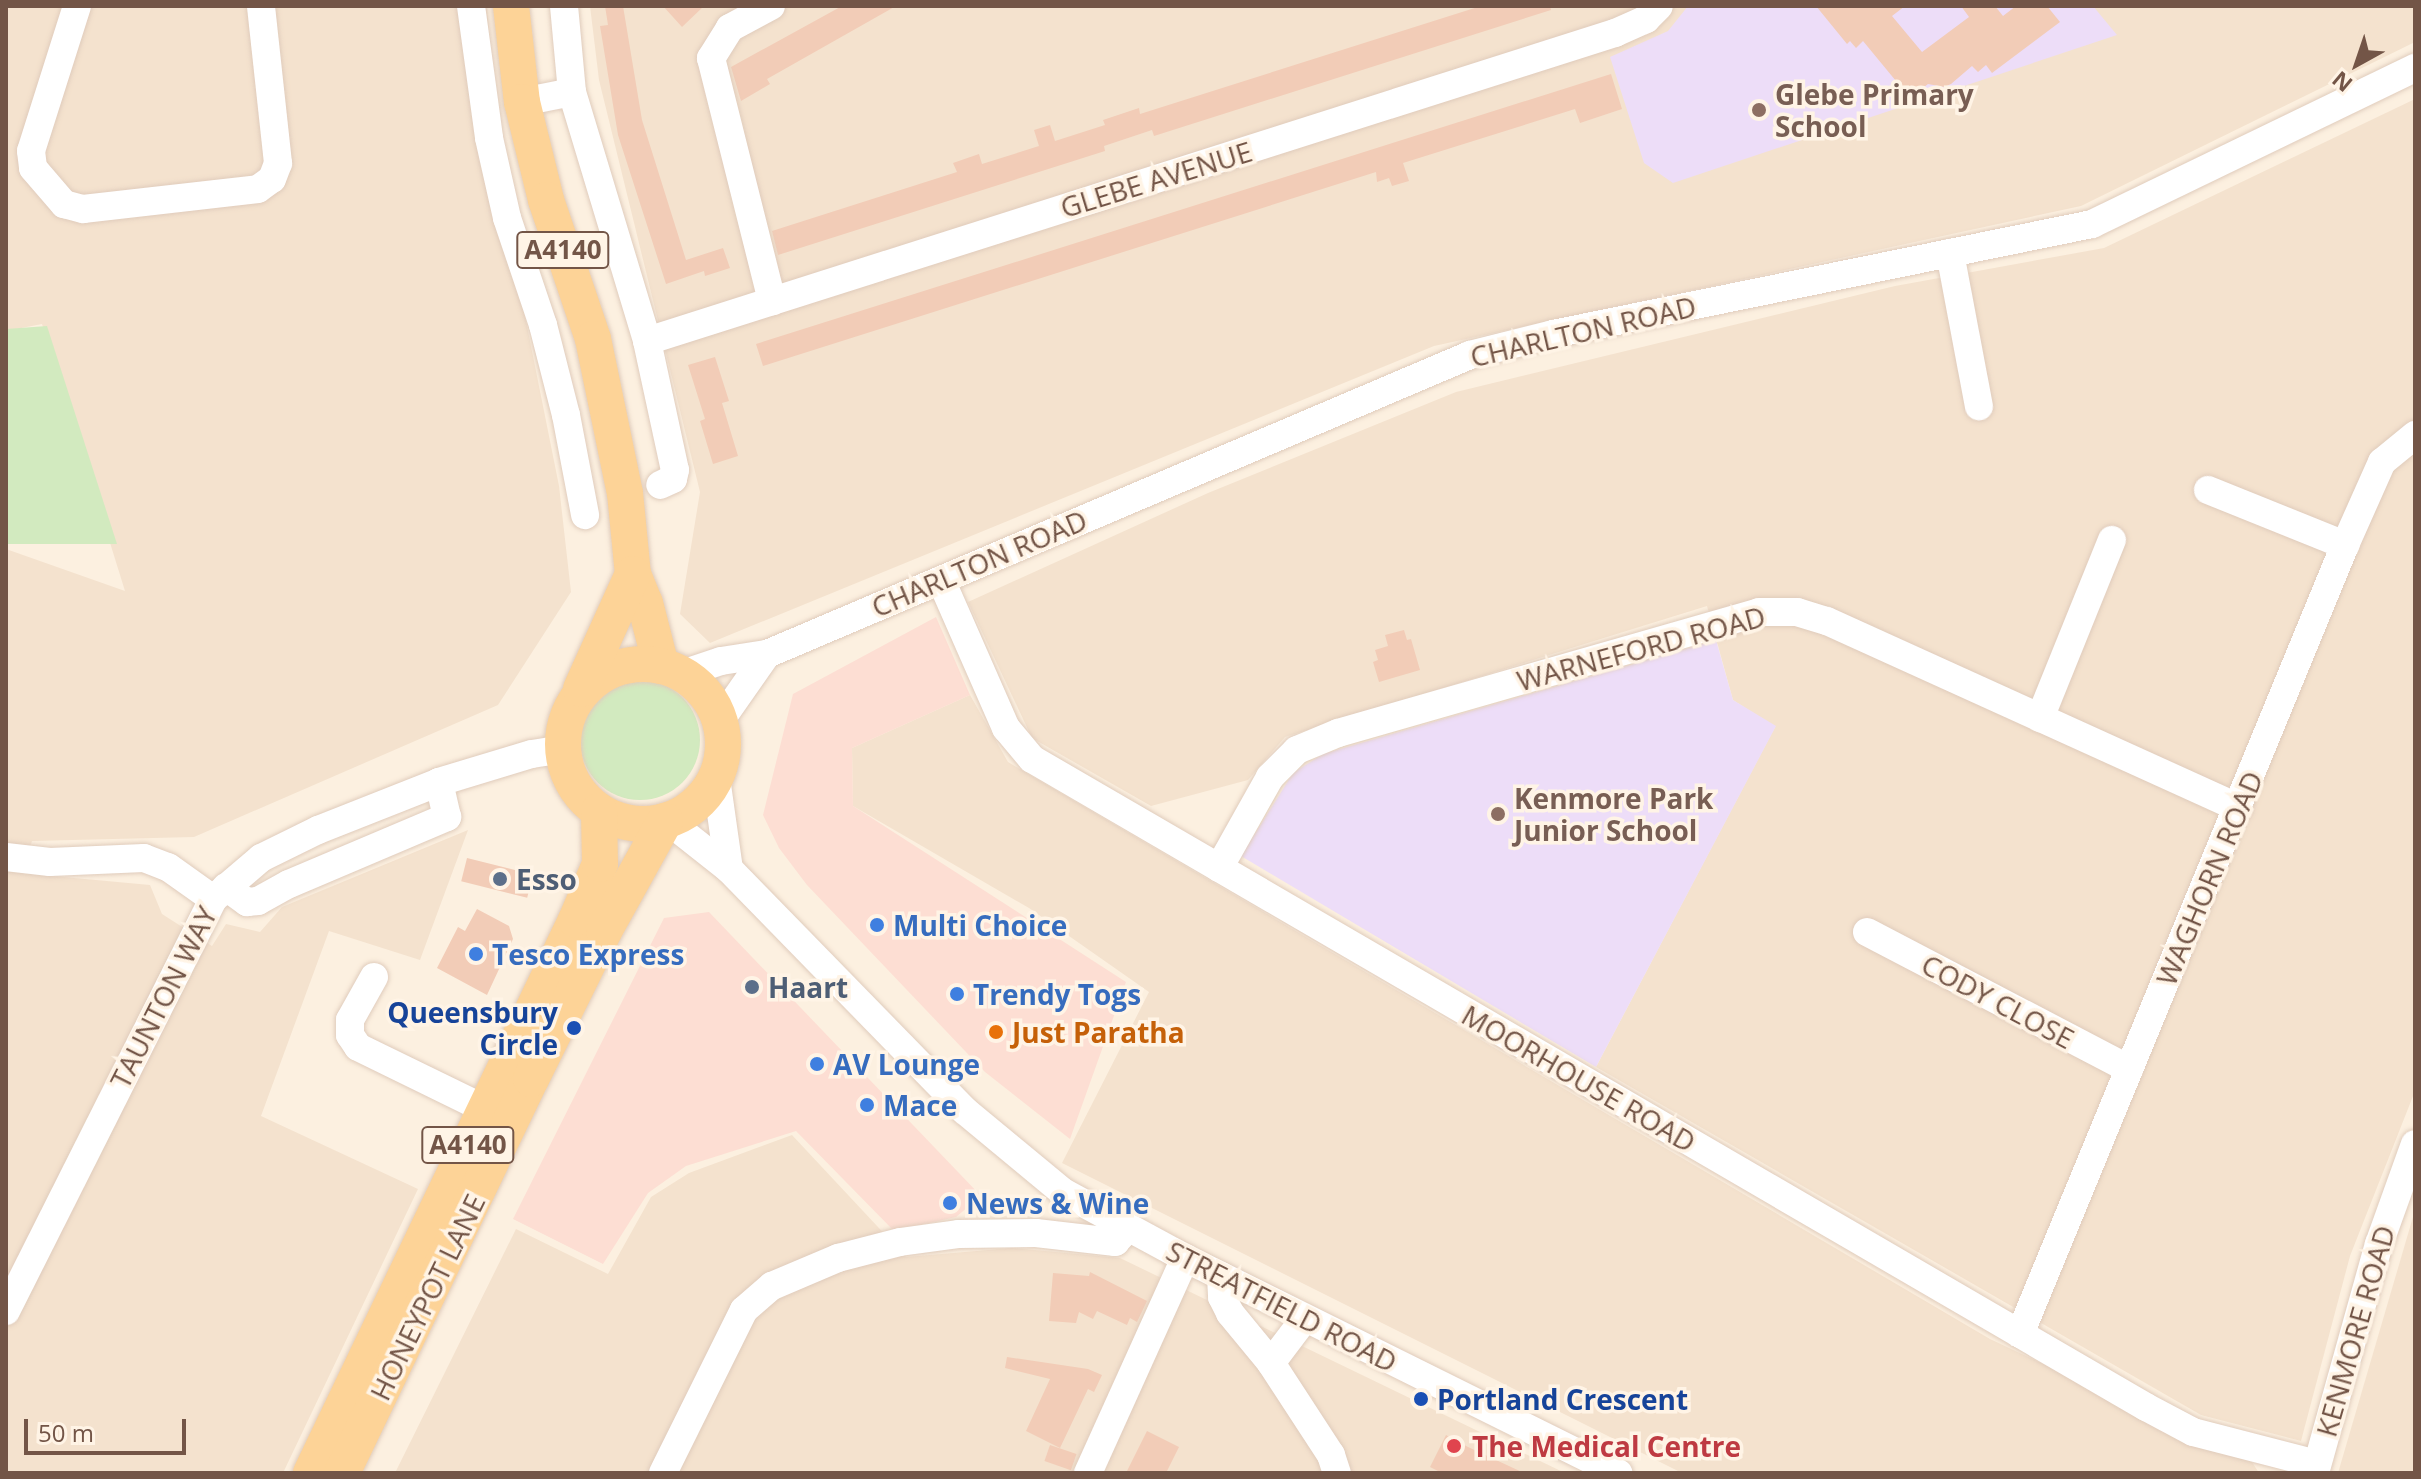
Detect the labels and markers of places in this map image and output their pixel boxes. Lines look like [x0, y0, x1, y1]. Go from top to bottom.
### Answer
place label: Glebe Primary School [1775, 77, 1974, 143]
marker: Glebe Primary School [1750, 101, 1768, 119]
place label: Kenmore Park Junior School [1514, 781, 1713, 847]
marker: Kenmore Park Junior School [1489, 805, 1507, 823]
place label: Esso [516, 862, 577, 896]
marker: Esso [491, 870, 509, 888]
place label: Multi Choice [893, 908, 1067, 942]
marker: Multi Choice [868, 916, 886, 934]
place label: Tesco Express [492, 937, 684, 971]
marker: Tesco Express [467, 945, 485, 963]
place label: Haart [768, 970, 848, 1004]
place label: Trendy Togs [973, 977, 1141, 1011]
marker: Haart [743, 978, 761, 996]
marker: Trendy Togs [948, 985, 966, 1003]
place label: Queensbury Circle [387, 995, 558, 1061]
place label: Just Paratha [1012, 1015, 1185, 1049]
marker: Queensbury Circle [565, 1019, 583, 1037]
marker: Just Paratha [987, 1023, 1005, 1041]
place label: AV Lounge [833, 1047, 980, 1081]
marker: AV Lounge [808, 1055, 826, 1073]
place label: Mace [883, 1088, 957, 1122]
marker: Mace [858, 1096, 876, 1114]
place label: News & Wine [966, 1186, 1149, 1220]
marker: News & Wine [941, 1194, 959, 1212]
place label: Portland Crescent [1437, 1382, 1688, 1416]
marker: Portland Crescent [1412, 1390, 1430, 1408]
place label: The Medical Centre [1472, 1429, 1741, 1463]
marker: The Medical Centre [1443, 1435, 1465, 1457]

